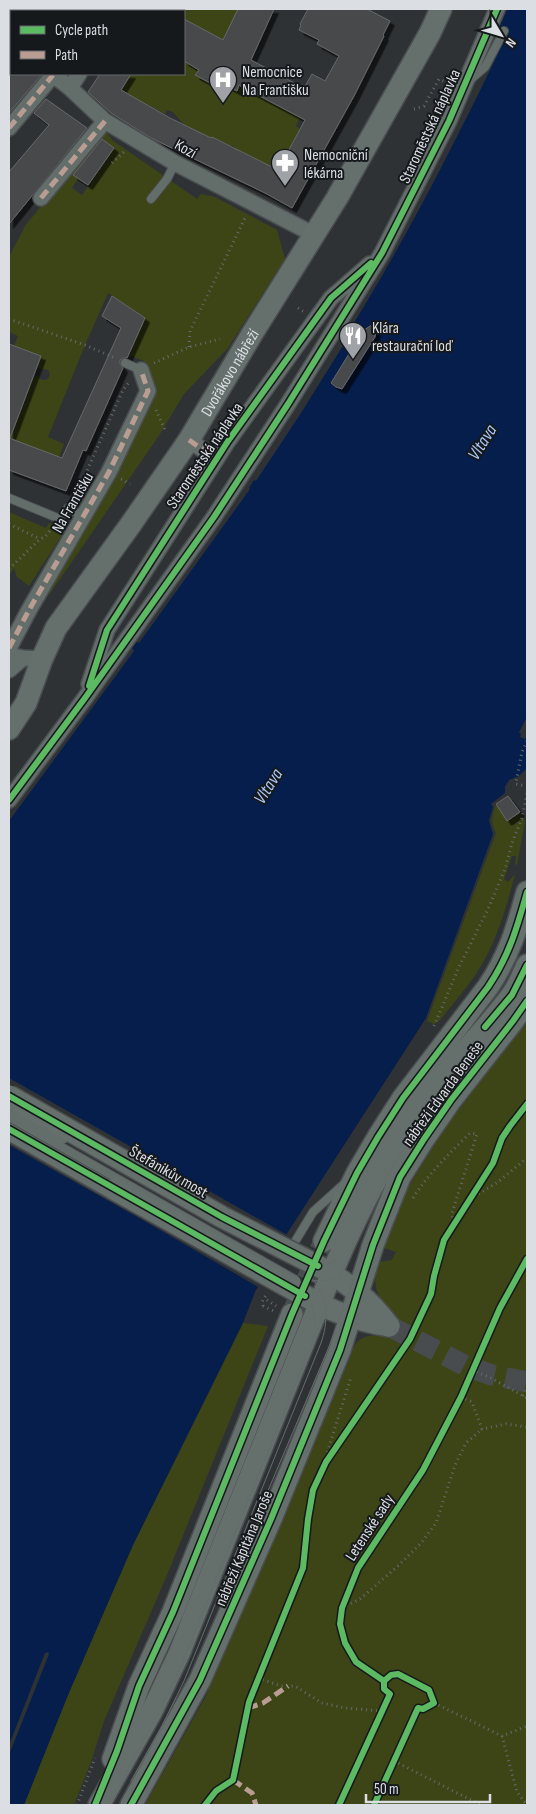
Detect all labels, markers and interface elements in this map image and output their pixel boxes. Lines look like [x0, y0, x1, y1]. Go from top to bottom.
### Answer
legend [10, 10, 185, 75]
north arrow [476, 10, 526, 60]
text: Cycle path [55, 21, 108, 40]
text: N [502, 35, 520, 51]
text: Path [55, 46, 78, 65]
place label: Nemocnice Na Františku [242, 63, 309, 100]
hospital icon: Nemocnice Na Františku [208, 65, 238, 104]
street label: Staroměstská náplavka [396, 67, 465, 187]
street label: Kozí [171, 136, 200, 163]
place label: Nemocniční lékárna [304, 146, 368, 183]
pharmacy icon: Nemocniční lékárna [270, 148, 300, 187]
place label: Klára restaurační loď [372, 319, 453, 356]
restaurant icon: Klára restaurační loď [338, 321, 368, 360]
street label: Dvořákovo nábřeží [197, 326, 264, 420]
street label: Staroměstská náplavka [163, 399, 248, 512]
water label: Vltava [464, 420, 502, 464]
street label: Na Františku [48, 469, 98, 536]
water label: Vltava [250, 764, 288, 808]
street label: nábřeží Edvarda Beneše [399, 1037, 488, 1150]
street label: Štefánikův most [126, 1142, 211, 1202]
street label: nábřeží Kapitána Jaroše [211, 1488, 277, 1609]
street label: Letenské sady [342, 1491, 399, 1565]
scale bar [366, 1772, 490, 1804]
text: 50 m [374, 1780, 399, 1799]

